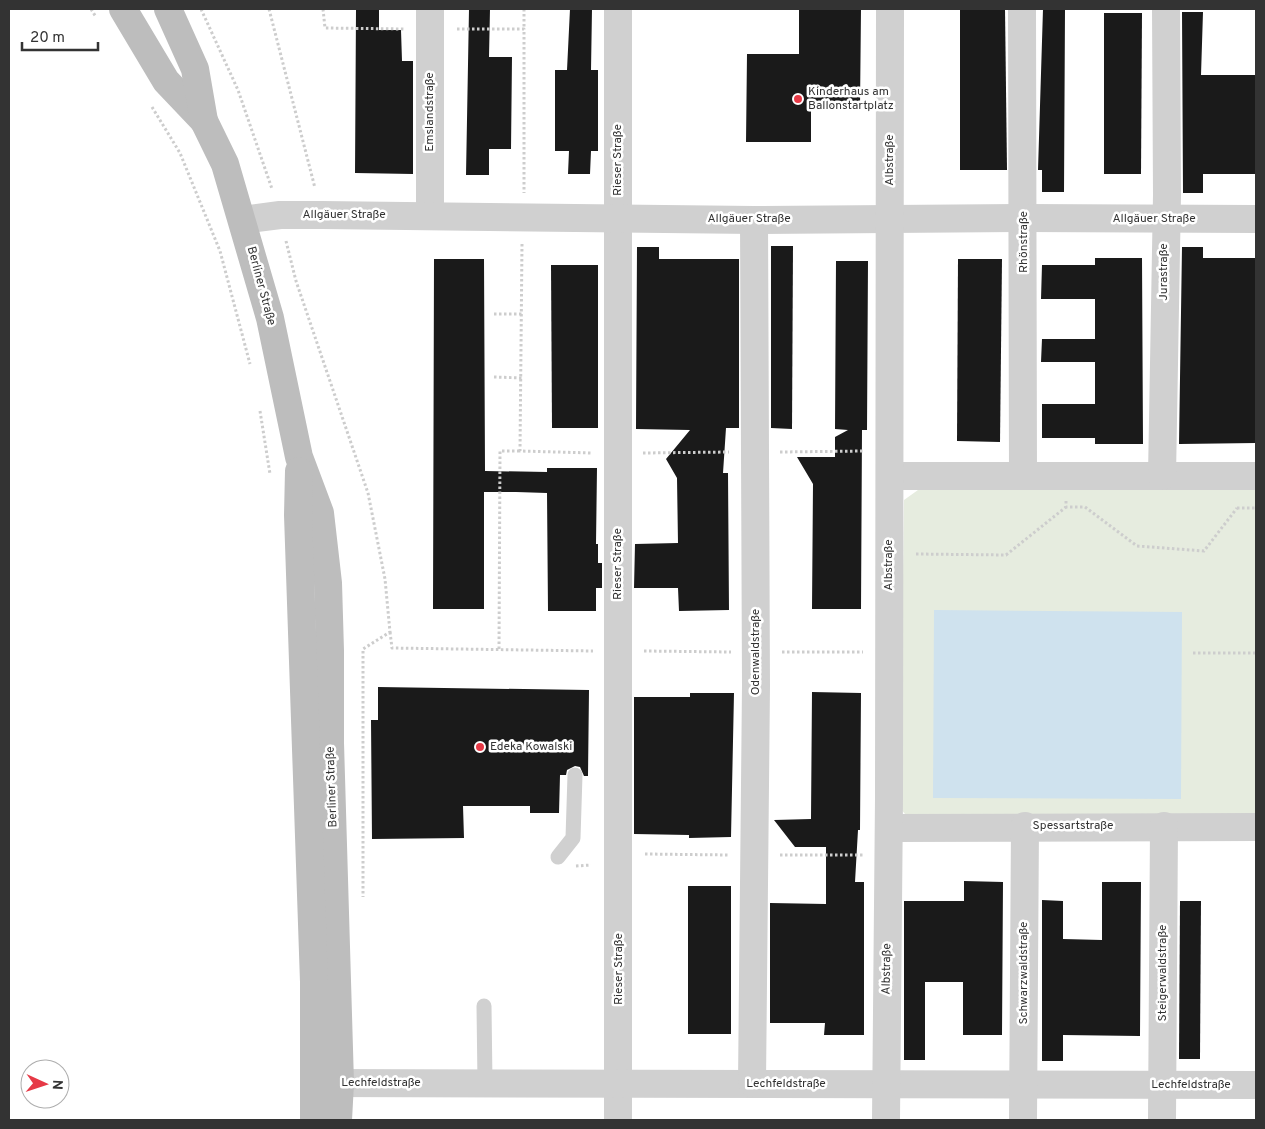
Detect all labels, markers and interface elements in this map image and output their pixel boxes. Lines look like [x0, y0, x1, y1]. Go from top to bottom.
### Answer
scale bar [22, 20, 99, 52]
text: 20 m [30, 29, 65, 48]
street label: Emslandstraße [422, 72, 438, 152]
place label: Kinderhaus am Ballonstartplatz [808, 84, 894, 114]
marker: Kinderhaus am Ballonstartplatz [792, 93, 804, 105]
street label: Rieser Straße [610, 124, 626, 196]
street label: Albstraße [882, 134, 898, 186]
street label: Allgäuer Straße [302, 207, 386, 223]
street label: Allgäuer Straße [707, 211, 791, 227]
street label: Rhönstraße [1016, 211, 1032, 273]
street label: Allgäuer Straße [1112, 211, 1196, 227]
street label: Jurastraße [1156, 243, 1172, 301]
street label: Berliner Straße [243, 245, 279, 327]
street label: Rieser Straße [610, 528, 626, 600]
street label: Albstraße [881, 539, 897, 591]
street label: Odenwaldstraße [748, 609, 764, 695]
place label: Edeka Kowalski [490, 739, 572, 755]
marker: Edeka Kowalski [474, 741, 486, 753]
street label: Berliner Straße [323, 746, 341, 828]
street label: Spessartstraße [1033, 818, 1113, 834]
street label: Schwarzwaldstraße [1016, 921, 1032, 1025]
street label: Steigerwaldstraße [1155, 925, 1171, 1022]
street label: Rieser Straße [611, 933, 627, 1005]
street label: Albstraße [879, 943, 895, 995]
north arrow [20, 1059, 70, 1109]
street label: Lechfeldstraße [341, 1075, 421, 1091]
street label: Lechfeldstraße [746, 1076, 826, 1092]
street label: Lechfeldstraße [1151, 1077, 1231, 1093]
text: N [48, 1079, 65, 1090]

